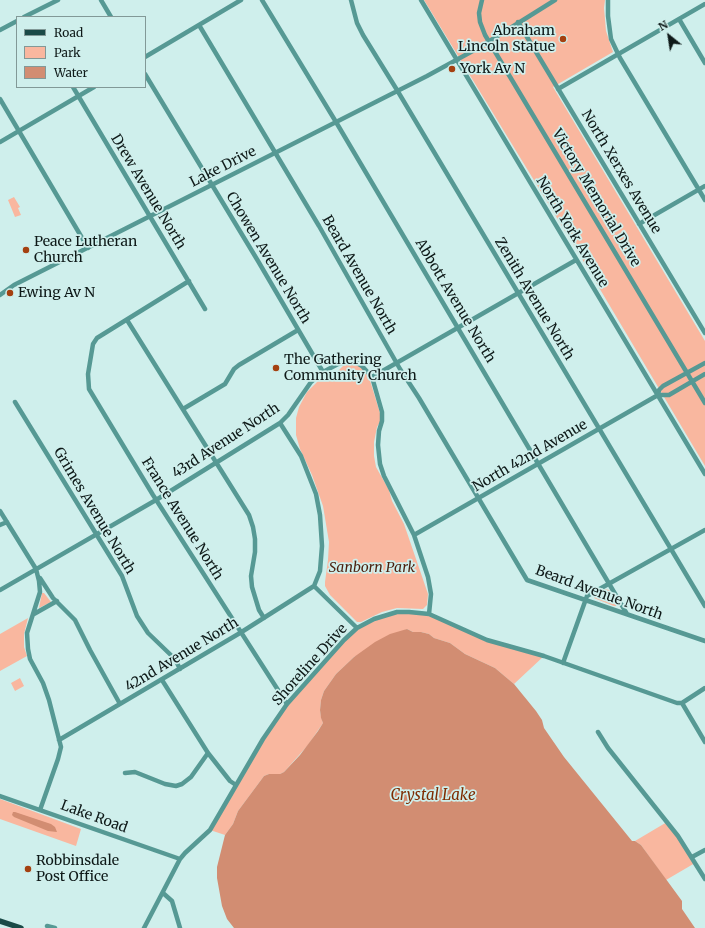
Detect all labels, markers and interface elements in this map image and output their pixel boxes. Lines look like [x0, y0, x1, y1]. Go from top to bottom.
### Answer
legend [16, 16, 146, 88]
north arrow [649, 16, 689, 56]
text: N [656, 17, 670, 34]
place label: Abraham Lincoln Statue [458, 23, 555, 56]
text: Road [54, 25, 83, 40]
marker: Abraham Lincoln Statue [558, 34, 568, 44]
text: Park [54, 45, 81, 60]
place label: York Av N [460, 61, 525, 77]
marker: York Av N [447, 64, 457, 74]
text: Water [54, 65, 88, 80]
street label: North Xerxes Avenue [577, 107, 665, 237]
street label: Victory Memorial Drive [548, 126, 644, 270]
street label: Drew Avenue North [107, 131, 189, 253]
street label: Lake Drive [187, 143, 259, 191]
street label: North York Avenue [532, 174, 612, 290]
street label: Chowen Avenue North [222, 189, 314, 327]
street label: Beard Avenue North [318, 213, 400, 337]
place label: Peace Lutheran Church [34, 234, 137, 266]
street label: Zenith Avenue North [491, 235, 577, 363]
street label: Abbott Avenue North [411, 236, 499, 366]
marker: Peace Lutheran Church [21, 245, 31, 255]
place label: Ewing Av N [18, 285, 95, 301]
marker: Ewing Av N [5, 288, 15, 298]
place label: The Gathering Community Church [284, 352, 417, 384]
marker: The Gathering Community Church [271, 363, 281, 373]
street label: 43rd Avenue North [169, 400, 283, 482]
street label: North 42nd Avenue [470, 416, 590, 496]
street label: Grimes Avenue North [50, 445, 138, 577]
street label: France Avenue North [138, 455, 226, 583]
park label: Sanborn Park [329, 560, 415, 576]
street label: Beard Avenue North [533, 562, 665, 624]
street label: 42nd Avenue North [122, 614, 242, 696]
street label: Shoreline Drive [269, 621, 351, 709]
water label: Crystal Lake [390, 787, 476, 805]
street label: Lake Road [58, 797, 130, 837]
place label: Robbinsdale Post Office [36, 853, 119, 886]
marker: Robbinsdale Post Office [23, 864, 33, 874]

